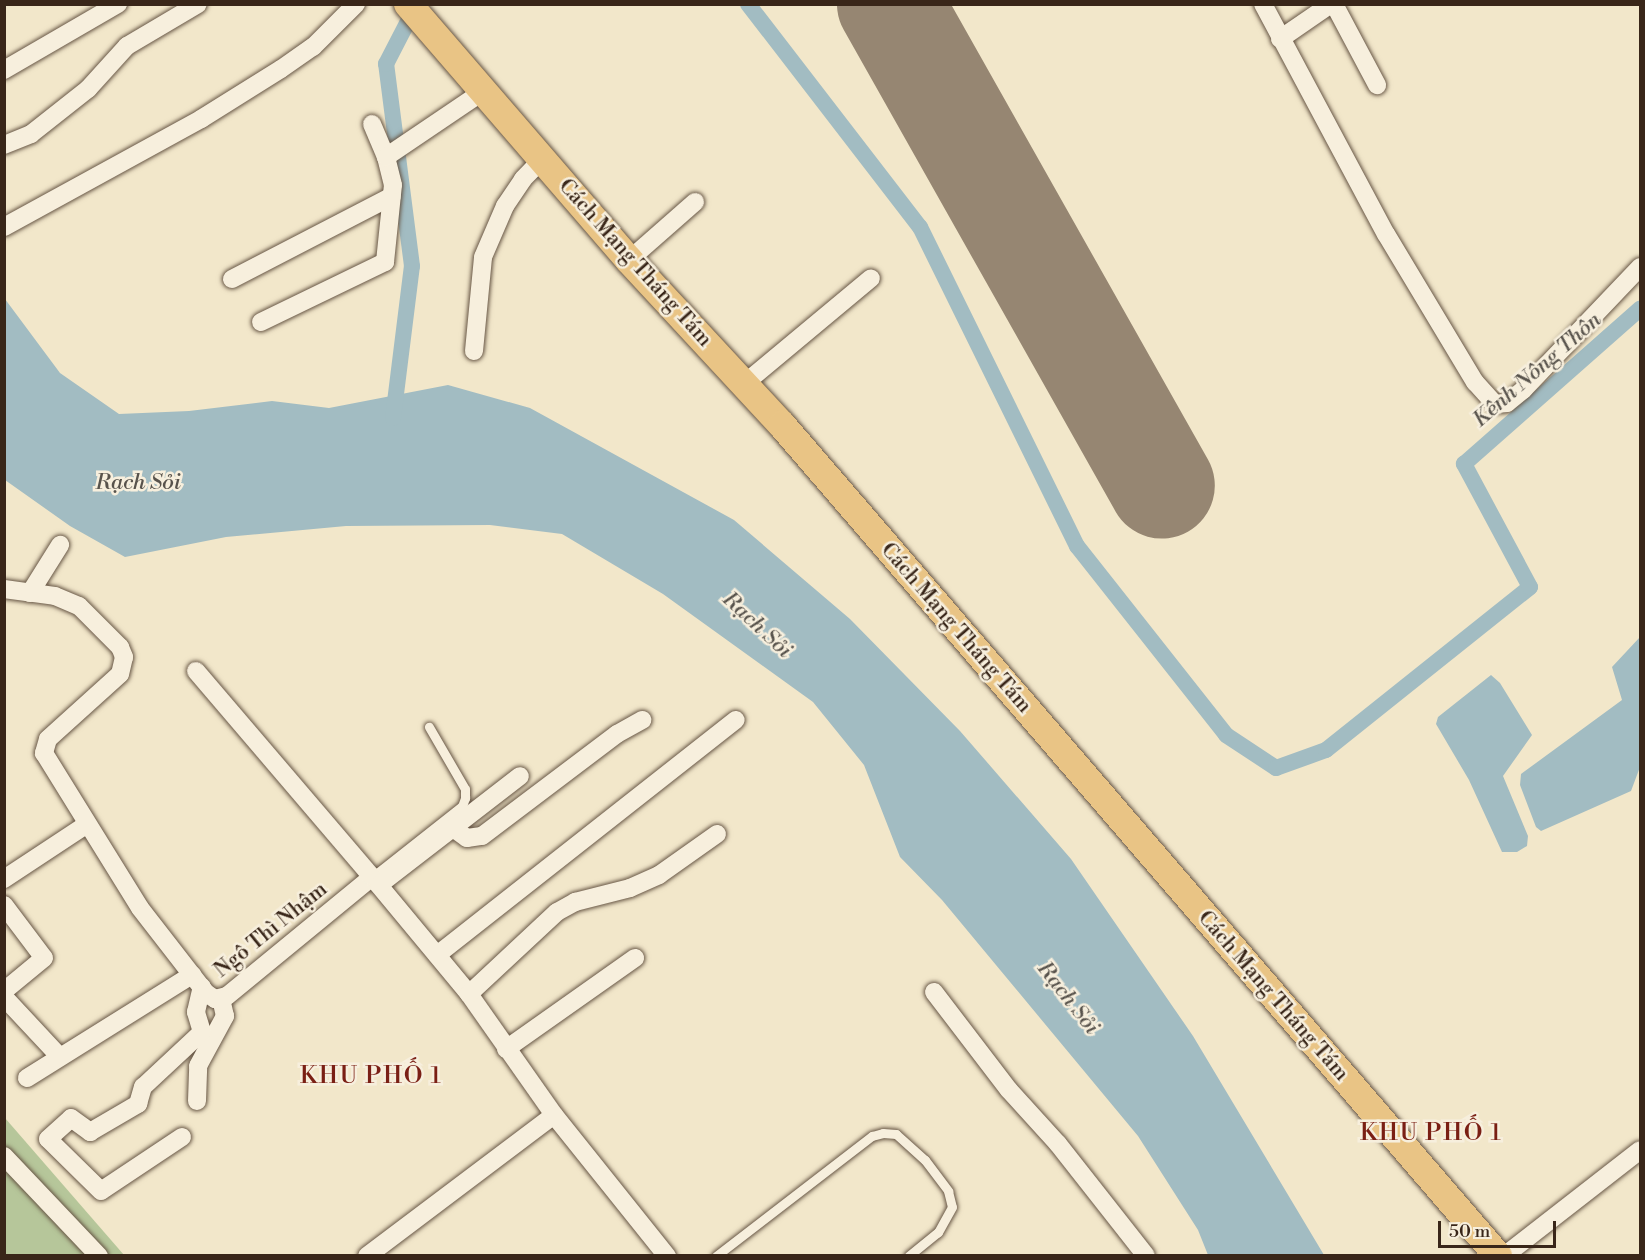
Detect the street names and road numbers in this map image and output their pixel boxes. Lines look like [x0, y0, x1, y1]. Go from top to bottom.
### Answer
street label: Cách Mạng Tháng Tám [553, 174, 717, 352]
street label: Cách Mạng Tháng Tám [875, 538, 1037, 718]
street label: Ngô Thì Nhậm [209, 877, 333, 983]
street label: Cách Mạng Tháng Tám [1192, 906, 1354, 1086]

